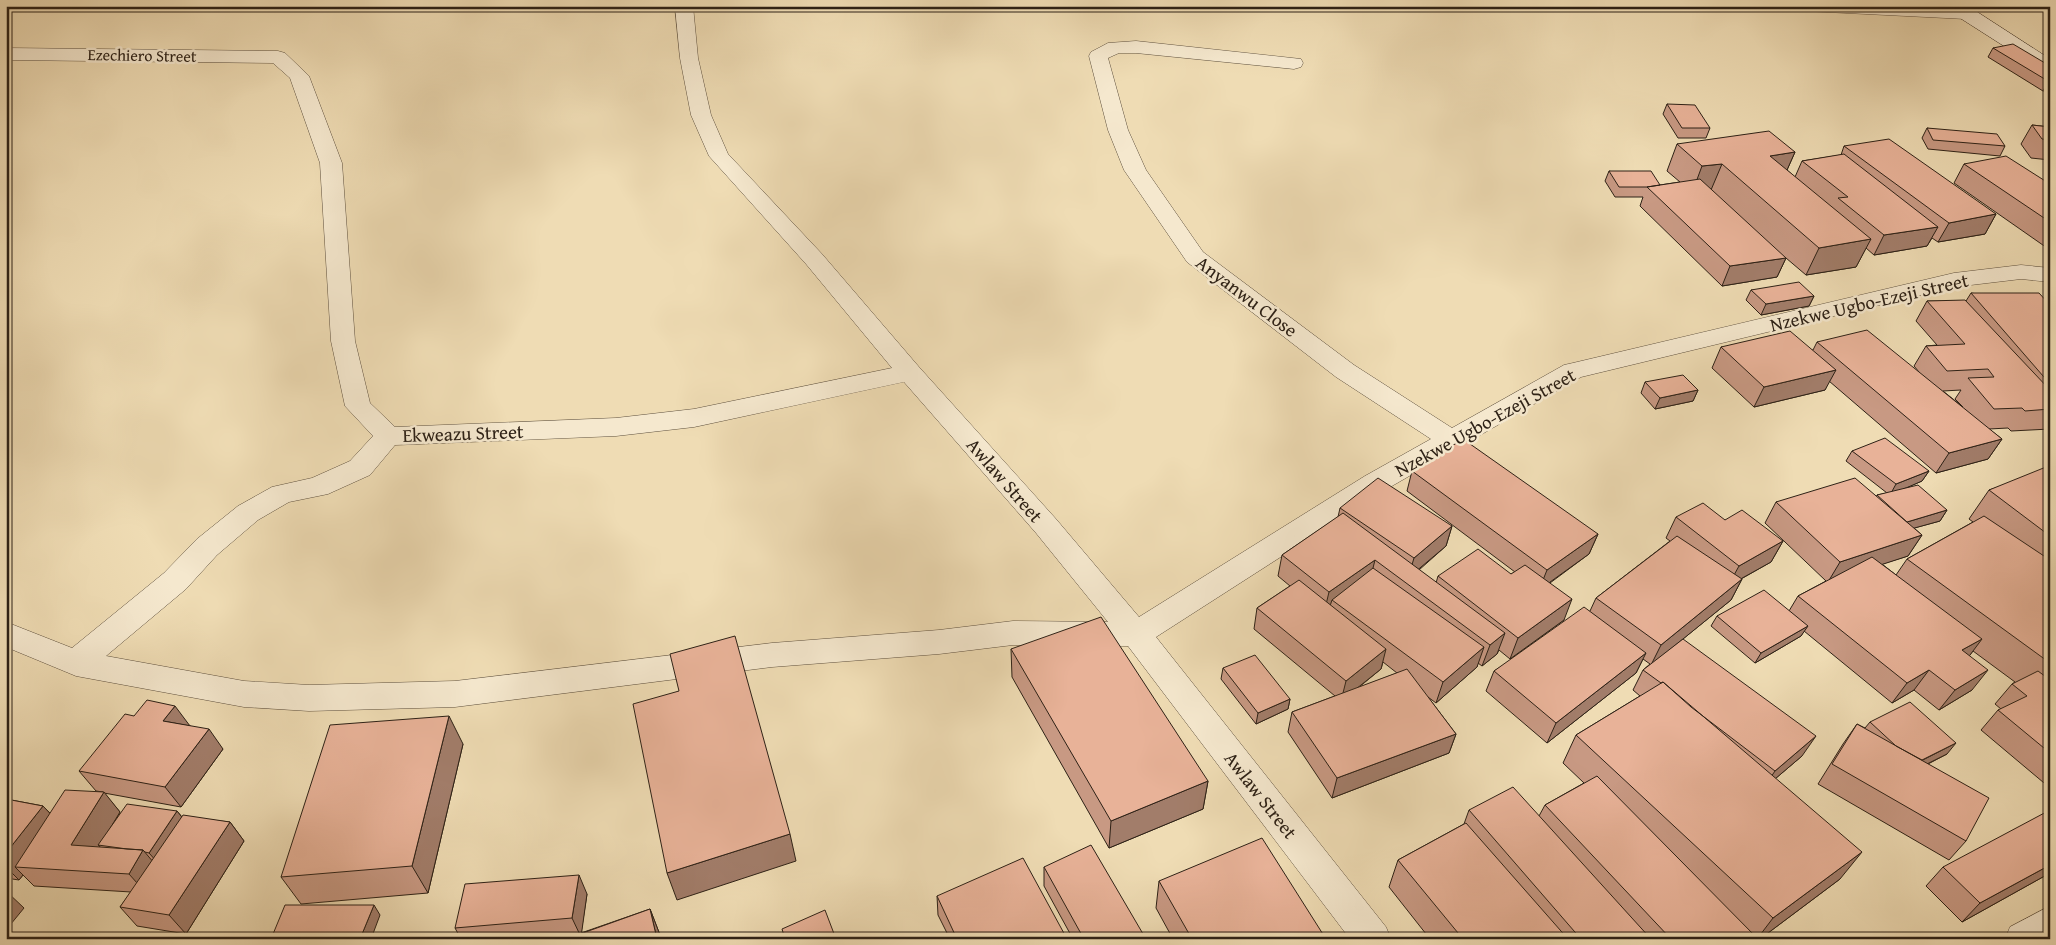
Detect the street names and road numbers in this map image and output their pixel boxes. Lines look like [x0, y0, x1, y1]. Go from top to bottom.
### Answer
street label: Ezechiero Street [87, 42, 197, 68]
street label: Anyanwu Close [1190, 248, 1304, 344]
street label: Nzekwe Ugbo-Ezeji Street [1767, 265, 1971, 338]
street label: Nzekwe Ugbo-Ezeji Street [1389, 360, 1581, 483]
street label: Ekweazu Street [402, 417, 524, 449]
street label: Awlaw Street [960, 432, 1050, 529]
street label: Awlaw Street [1218, 745, 1304, 845]

